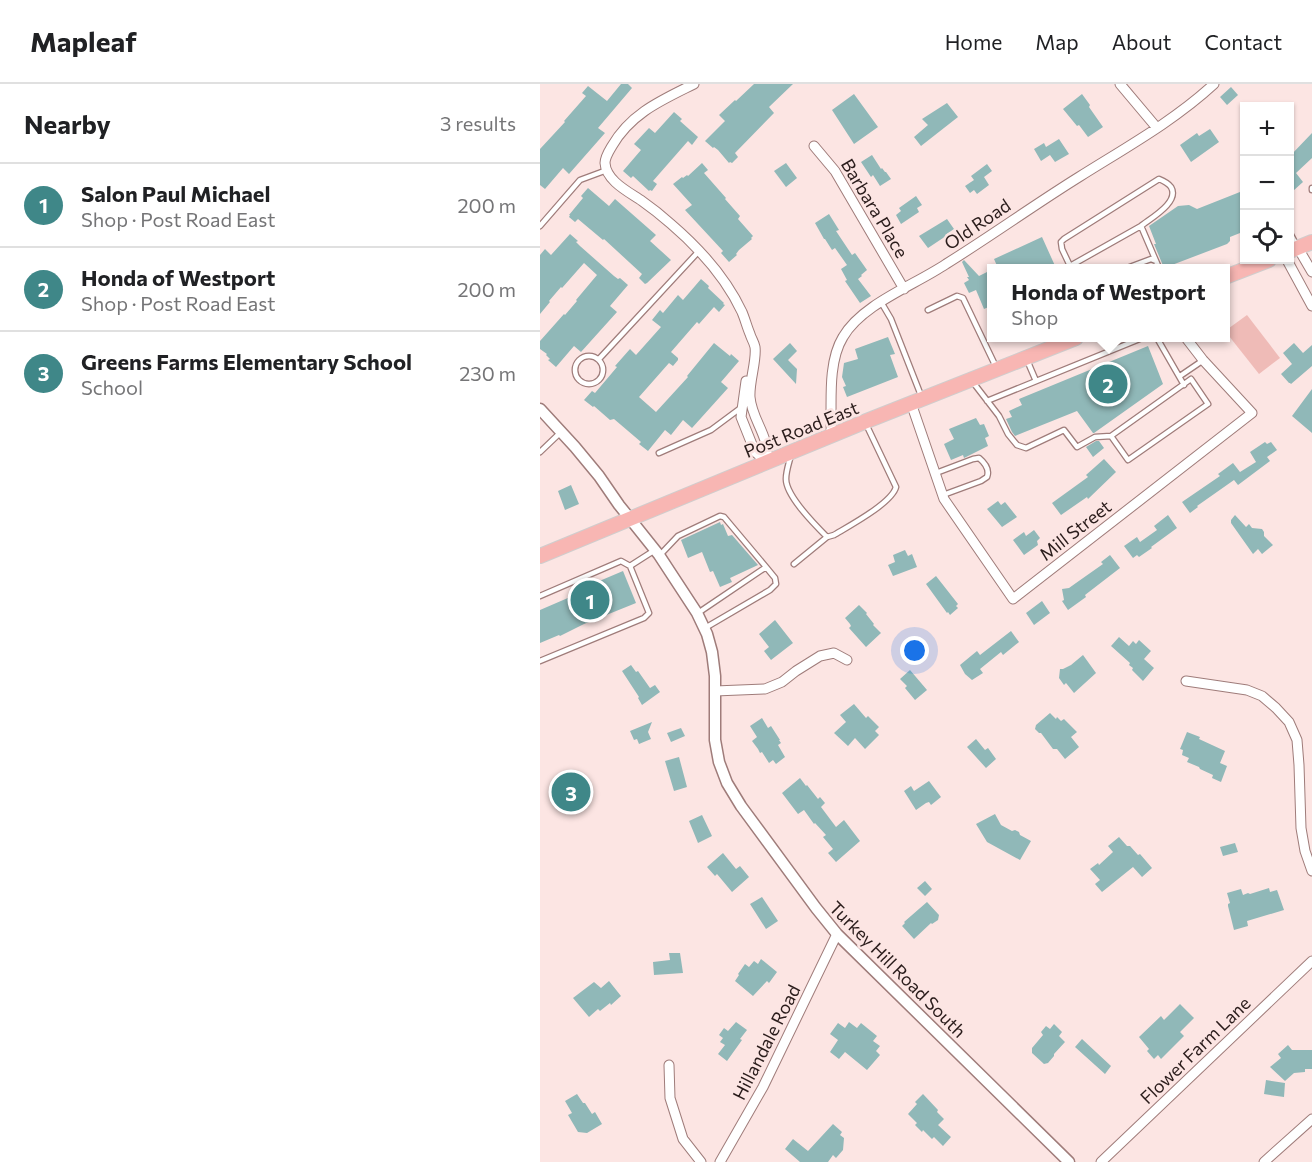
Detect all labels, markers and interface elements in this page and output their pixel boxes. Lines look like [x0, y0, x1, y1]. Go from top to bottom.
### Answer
text: Mapleaf [30, 24, 137, 58]
text: Home [945, 29, 1002, 54]
text: Map [1035, 29, 1079, 54]
text: About [1112, 29, 1171, 54]
text: Contact [1204, 29, 1282, 54]
map controls [1240, 102, 1294, 264]
button: + [1240, 102, 1294, 156]
text: Nearby [24, 108, 111, 139]
text: 3 results [440, 111, 516, 135]
street label: Barbara Place [837, 154, 913, 262]
button: − [1240, 156, 1294, 210]
text: Salon Paul Michael [81, 180, 270, 207]
text: 1 [39, 193, 48, 217]
text: 200 m [458, 193, 516, 217]
street label: Old Road [940, 194, 1014, 254]
text: Shop · Post Road East [81, 207, 276, 231]
button: locate [1240, 210, 1294, 264]
text: Honda of Westport [81, 264, 275, 291]
popup [987, 264, 1230, 342]
text: 2 [38, 277, 49, 301]
text: 200 m [458, 277, 516, 301]
text: Honda of Westport [1011, 278, 1206, 305]
text: Shop · Post Road East [81, 291, 276, 315]
text: Shop [1011, 305, 1058, 329]
text: Greens Farms Elementary School [81, 348, 412, 375]
text: 3 [38, 361, 49, 385]
text: 230 m [459, 361, 516, 385]
pin: 2 [1088, 362, 1128, 406]
text: School [81, 375, 143, 399]
street label: Post Road East [740, 396, 862, 462]
street label: Mill Street [1035, 495, 1115, 565]
pin: 1 [571, 578, 610, 622]
your location [900, 636, 929, 665]
pin: 3 [552, 770, 591, 814]
street label: Turkey Hill Road South [825, 896, 971, 1042]
street label: Hillandale Road [728, 981, 804, 1103]
street label: Flower Farm Lane [1135, 992, 1255, 1108]

